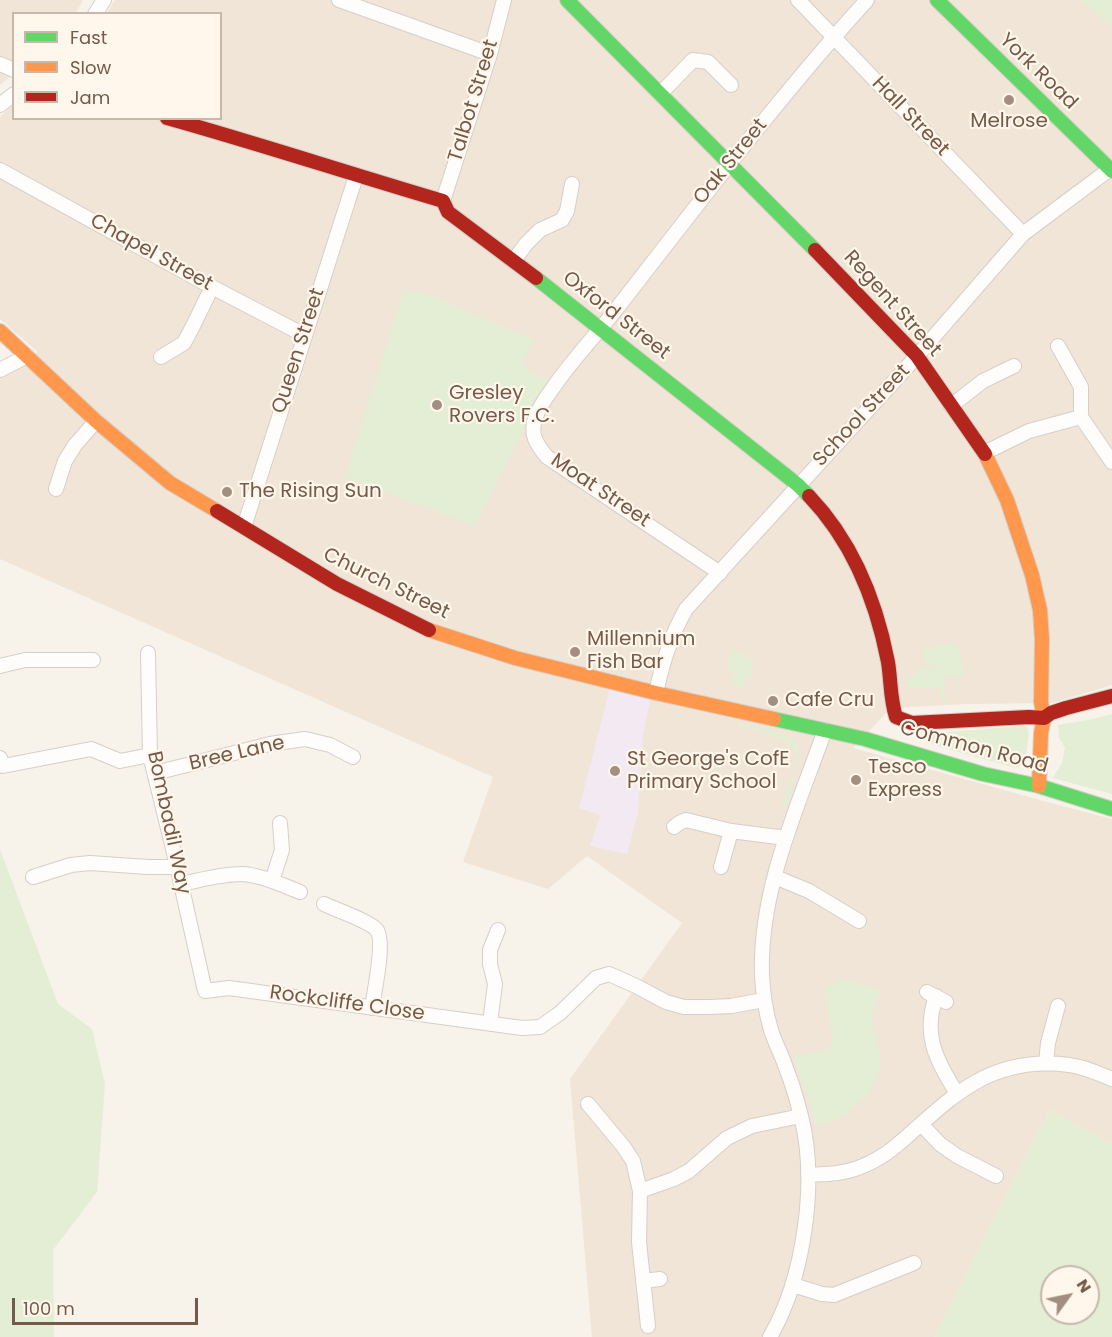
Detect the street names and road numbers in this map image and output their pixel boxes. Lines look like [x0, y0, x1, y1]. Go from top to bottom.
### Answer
street label: York Road [994, 29, 1082, 115]
street label: Talbot Street [444, 37, 504, 165]
street label: Hall Street [866, 72, 954, 162]
street label: Oak Street [689, 114, 773, 210]
street label: Chapel Street [85, 209, 217, 297]
street label: Regent Street [838, 246, 946, 362]
street label: Oxford Street [558, 267, 674, 365]
street label: Queen Street [267, 285, 331, 417]
street label: School Street [809, 360, 915, 472]
street label: Moat Street [546, 449, 654, 533]
street label: Church Street [319, 543, 453, 625]
street label: Common Road [897, 717, 1051, 779]
street label: Bree Lane [187, 731, 287, 777]
street label: Bombadil Way [141, 749, 195, 897]
street label: Rockcliffe Close [268, 981, 426, 1027]

